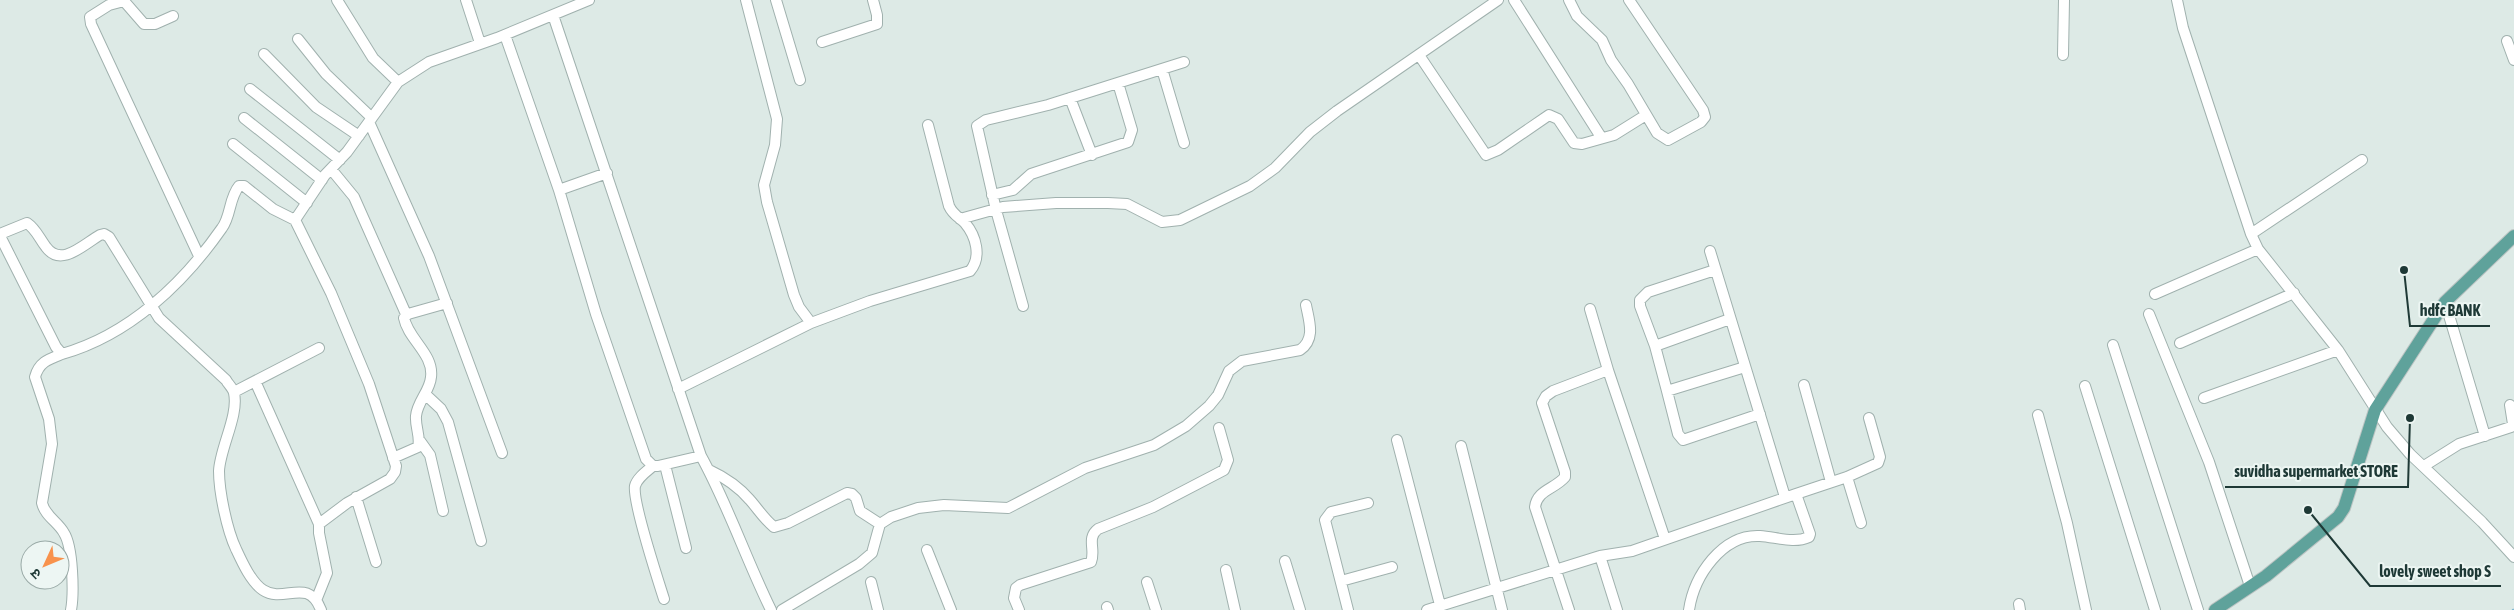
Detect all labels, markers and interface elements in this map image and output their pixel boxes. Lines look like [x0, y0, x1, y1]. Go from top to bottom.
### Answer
callout: hdfc BANK [2410, 295, 2490, 326]
text: hdfc BANK [2420, 301, 2480, 319]
callout: suvidha supermarket STORE [2225, 456, 2408, 487]
text: suvidha supermarket STORE [2234, 462, 2398, 480]
north arrow [20, 540, 70, 590]
callout: lovely sweet shop S [2370, 555, 2501, 586]
text: lovely sweet shop S [2379, 562, 2491, 580]
text: उ [26, 565, 44, 583]

